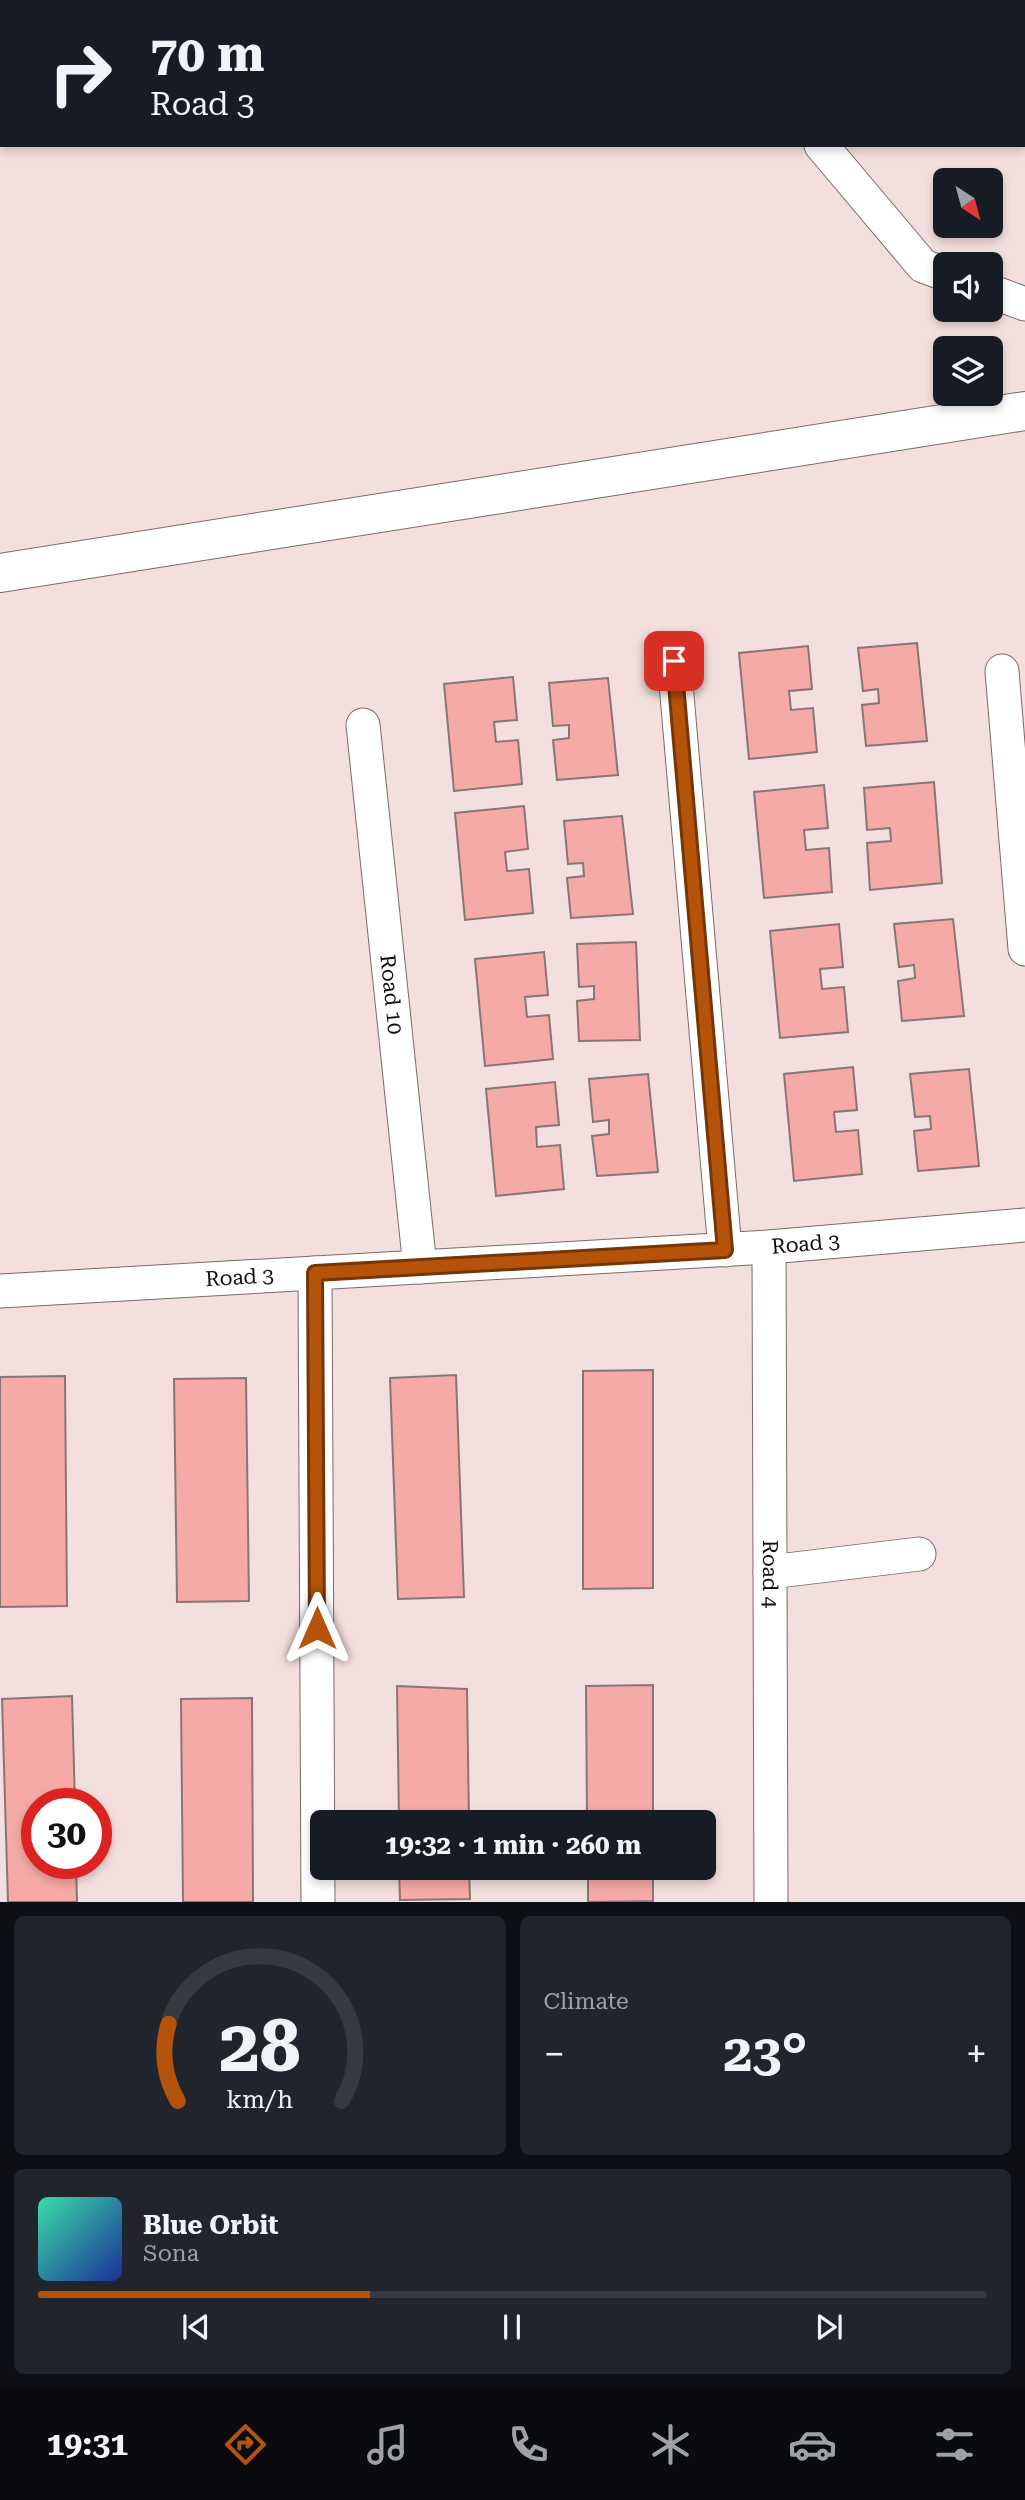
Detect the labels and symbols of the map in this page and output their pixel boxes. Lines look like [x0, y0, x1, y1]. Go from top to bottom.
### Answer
north arrow [933, 168, 1003, 238]
pin [644, 631, 704, 691]
street label: Road 10 [375, 953, 407, 1036]
street label: Road 3 [770, 1229, 841, 1259]
street label: Road 3 [205, 1263, 275, 1291]
street label: Road 4 [758, 1540, 782, 1609]
position arrow [280, 1591, 354, 1665]
speed limit sign: 30 [21, 1788, 112, 1879]

